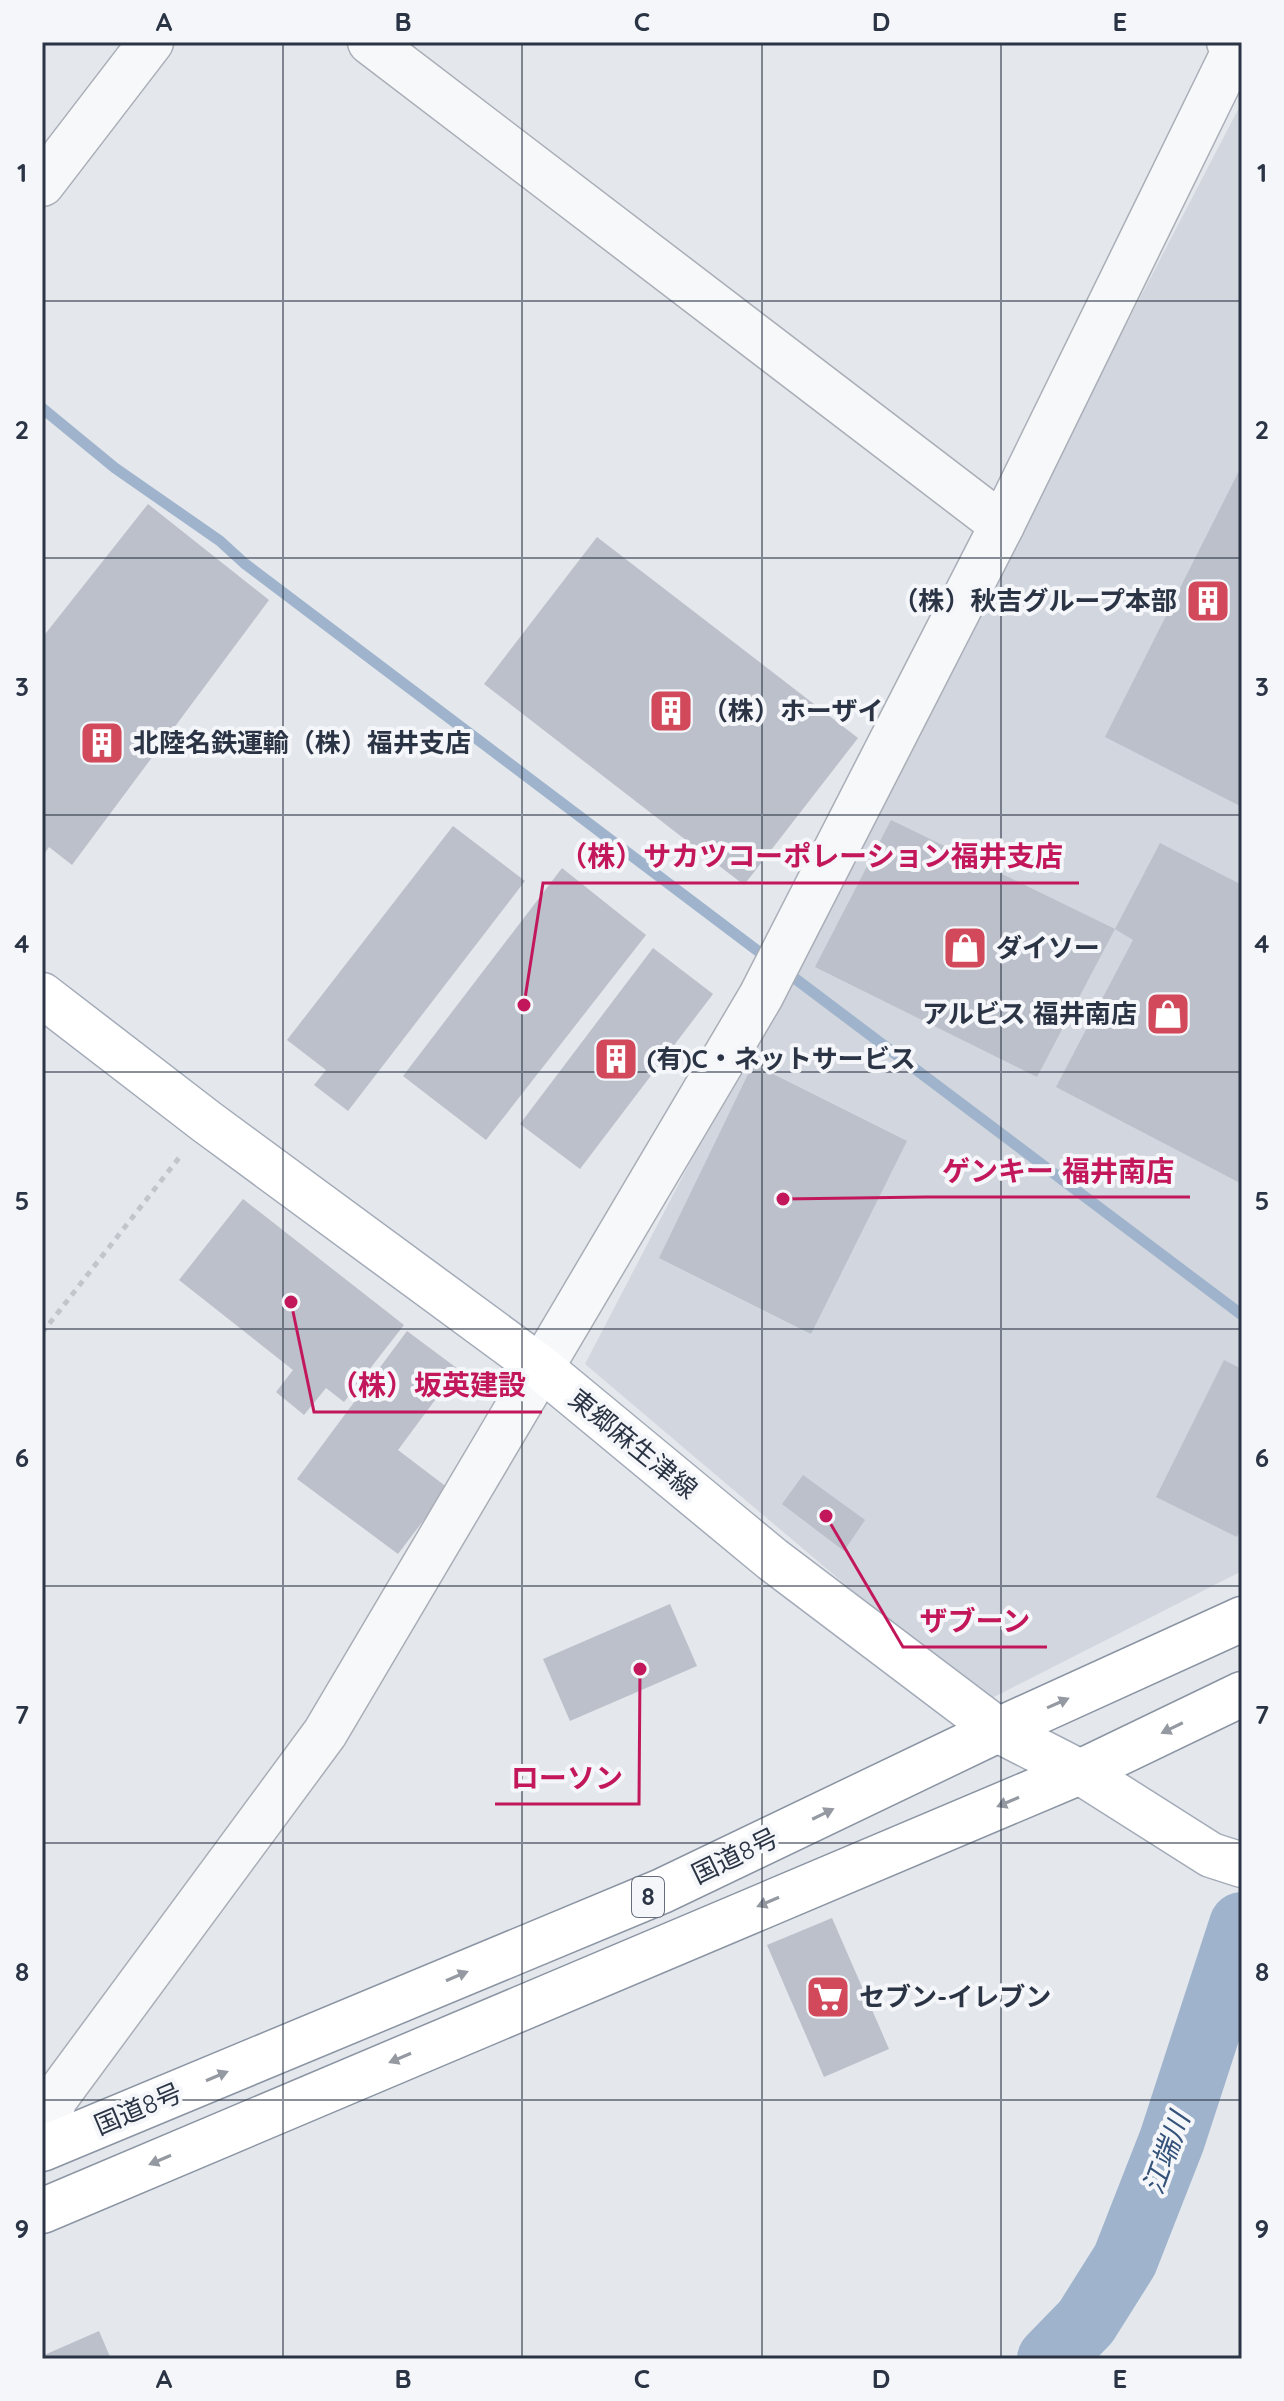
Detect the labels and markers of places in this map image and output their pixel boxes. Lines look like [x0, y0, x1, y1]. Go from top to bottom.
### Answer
building icon: （株）秋吉グループ本部 [1184, 577, 1232, 625]
place label: （株）秋吉グループ本部 [893, 584, 1177, 617]
building icon: （株）ホーザイ [647, 687, 695, 735]
place label: （株）ホーザイ [702, 694, 883, 727]
building icon: 北陸名鉄運輸（株）福井支店 [78, 719, 126, 767]
place label: 北陸名鉄運輸（株）福井支店 [133, 726, 471, 759]
callout: （株）サカツコーポレーション福井支店 [543, 831, 1079, 883]
shop icon: ダイソー [941, 924, 989, 972]
place label: ダイソー [996, 931, 1100, 964]
shop icon: アルビス 福井南店 [1144, 990, 1192, 1038]
place label: アルビス 福井南店 [922, 997, 1137, 1030]
building icon: (有)C・ネットサービス [592, 1035, 640, 1083]
place label: (有)C・ネットサービス [647, 1042, 916, 1075]
callout: ゲンキー 福井南店 [926, 1145, 1190, 1197]
callout: （株）坂英建設 [314, 1360, 542, 1412]
callout: ザブーン [903, 1595, 1047, 1647]
callout: ローソン [495, 1752, 639, 1804]
supermarket icon: セブン-イレブン [804, 1973, 852, 2021]
place label: セブン-イレブン [859, 1980, 1051, 2013]

